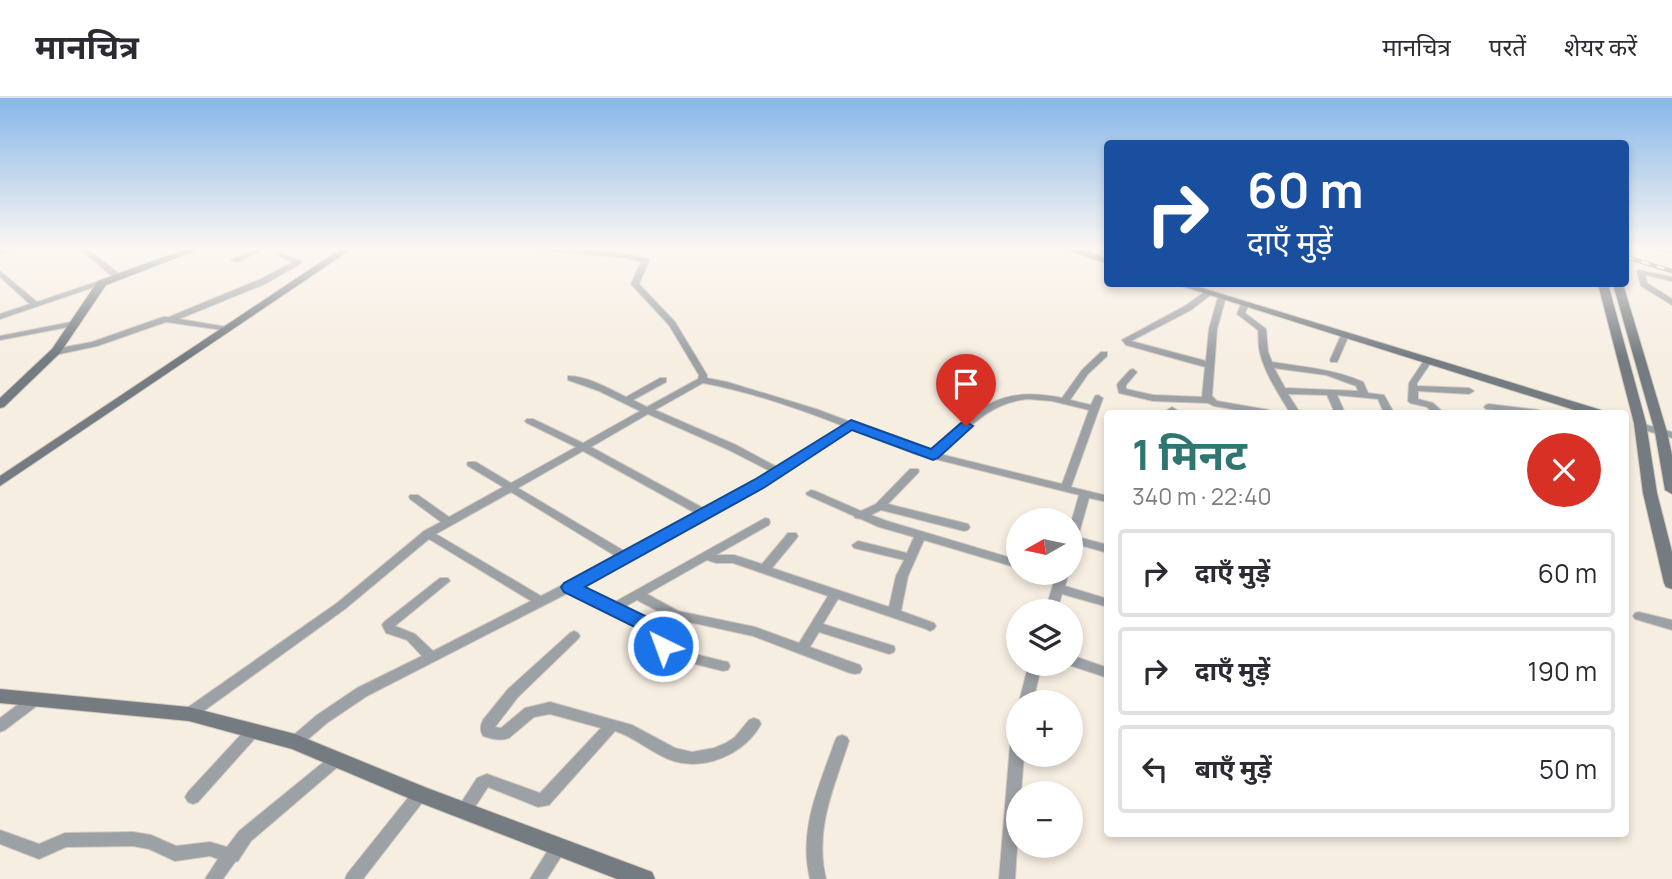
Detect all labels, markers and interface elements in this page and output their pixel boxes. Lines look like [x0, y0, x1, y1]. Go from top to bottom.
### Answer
text: मानचित्र [35, 24, 139, 69]
text: मानचित्र [1382, 30, 1451, 63]
text: परतें [1489, 30, 1526, 63]
text: शेयर करें [1564, 30, 1637, 63]
text: 60 m [1247, 156, 1364, 223]
icon: right [1132, 168, 1223, 259]
text: दाएँ मुड़ें [1247, 220, 1333, 264]
pin [936, 354, 996, 426]
icon: arrive [947, 365, 985, 403]
text: 1 मिनट [1132, 425, 1247, 483]
button: close [1527, 433, 1601, 507]
text: 340 m · 22:40 [1132, 480, 1272, 512]
north arrow [1006, 508, 1083, 584]
map controls [1006, 508, 1083, 858]
icon: right [1136, 554, 1174, 592]
text: दाएँ मुड़ें [1195, 554, 1270, 590]
text: 60 m [1538, 555, 1597, 591]
button: layers [1006, 599, 1083, 676]
position arrow [626, 609, 700, 683]
icon: right [1136, 652, 1174, 690]
text: दाएँ मुड़ें [1195, 652, 1270, 688]
text: 190 m [1528, 653, 1597, 689]
button: + [1006, 690, 1083, 767]
icon: left [1136, 750, 1174, 788]
text: बाएँ मुड़ें [1195, 750, 1272, 786]
text: 50 m [1539, 751, 1597, 787]
button: − [1006, 781, 1083, 858]

